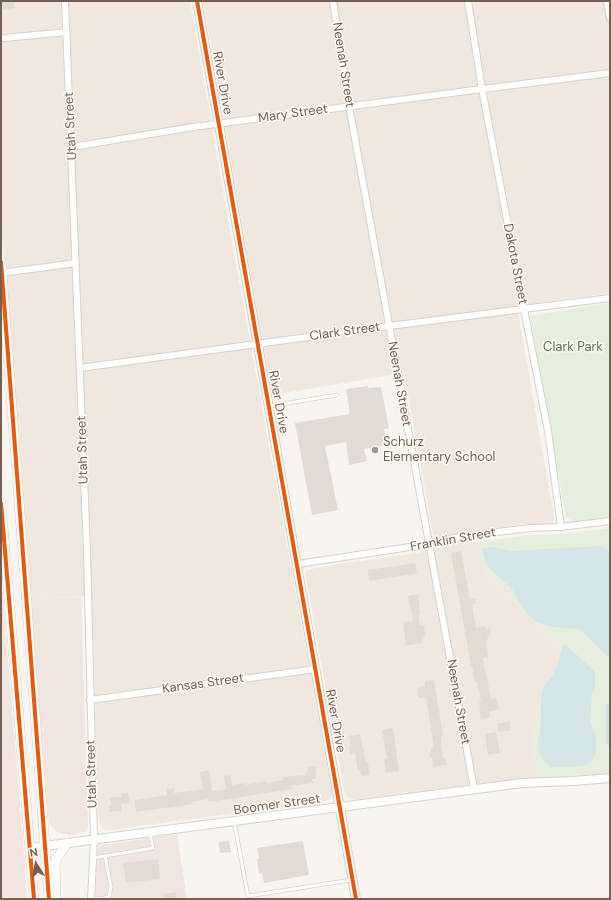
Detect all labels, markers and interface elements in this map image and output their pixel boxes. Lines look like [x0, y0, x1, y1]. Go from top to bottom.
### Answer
street label: Neenah Street [329, 21, 357, 109]
street label: River Drive [209, 50, 235, 116]
street label: Utah Street [61, 91, 81, 161]
street label: Mary Street [257, 101, 329, 127]
street label: Dakota Street [500, 222, 530, 306]
street label: Clark Street [309, 319, 381, 345]
street label: Neenah Street [384, 340, 414, 428]
park label: Clark Park [543, 340, 603, 356]
street label: River Drive [265, 369, 291, 435]
street label: Utah Street [74, 416, 92, 484]
place label: Schurz Elementary School [383, 435, 495, 466]
marker: Schurz Elementary School [370, 445, 380, 455]
street label: Franklin Street [409, 525, 497, 555]
street label: Neenah Street [443, 658, 473, 746]
street label: Kansas Street [161, 671, 245, 697]
street label: River Drive [322, 688, 348, 754]
street label: Utah Street [83, 740, 101, 808]
street label: Boomer Street [233, 791, 321, 819]
north arrow [16, 844, 56, 884]
text: N [28, 845, 39, 860]

